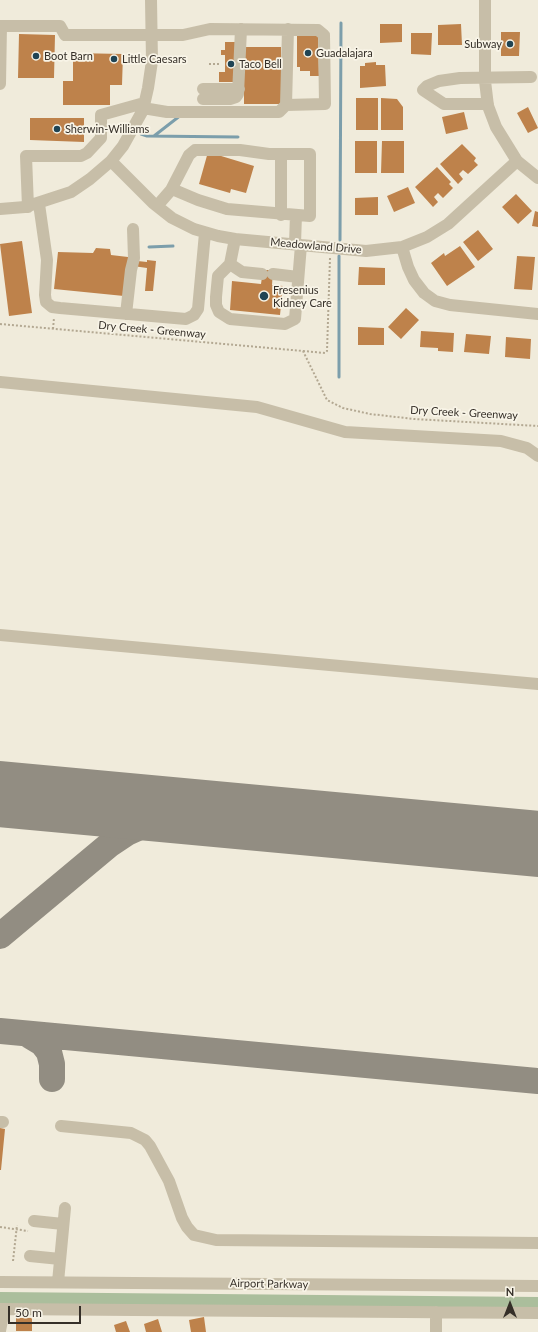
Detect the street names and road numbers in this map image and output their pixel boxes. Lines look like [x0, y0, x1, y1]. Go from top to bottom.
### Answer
street label: Meadowland Drive [270, 235, 362, 257]
street label: Dry Creek - Greenway [98, 319, 206, 341]
street label: Dry Creek - Greenway [410, 404, 518, 422]
street label: Airport Parkway [230, 1277, 308, 1291]

